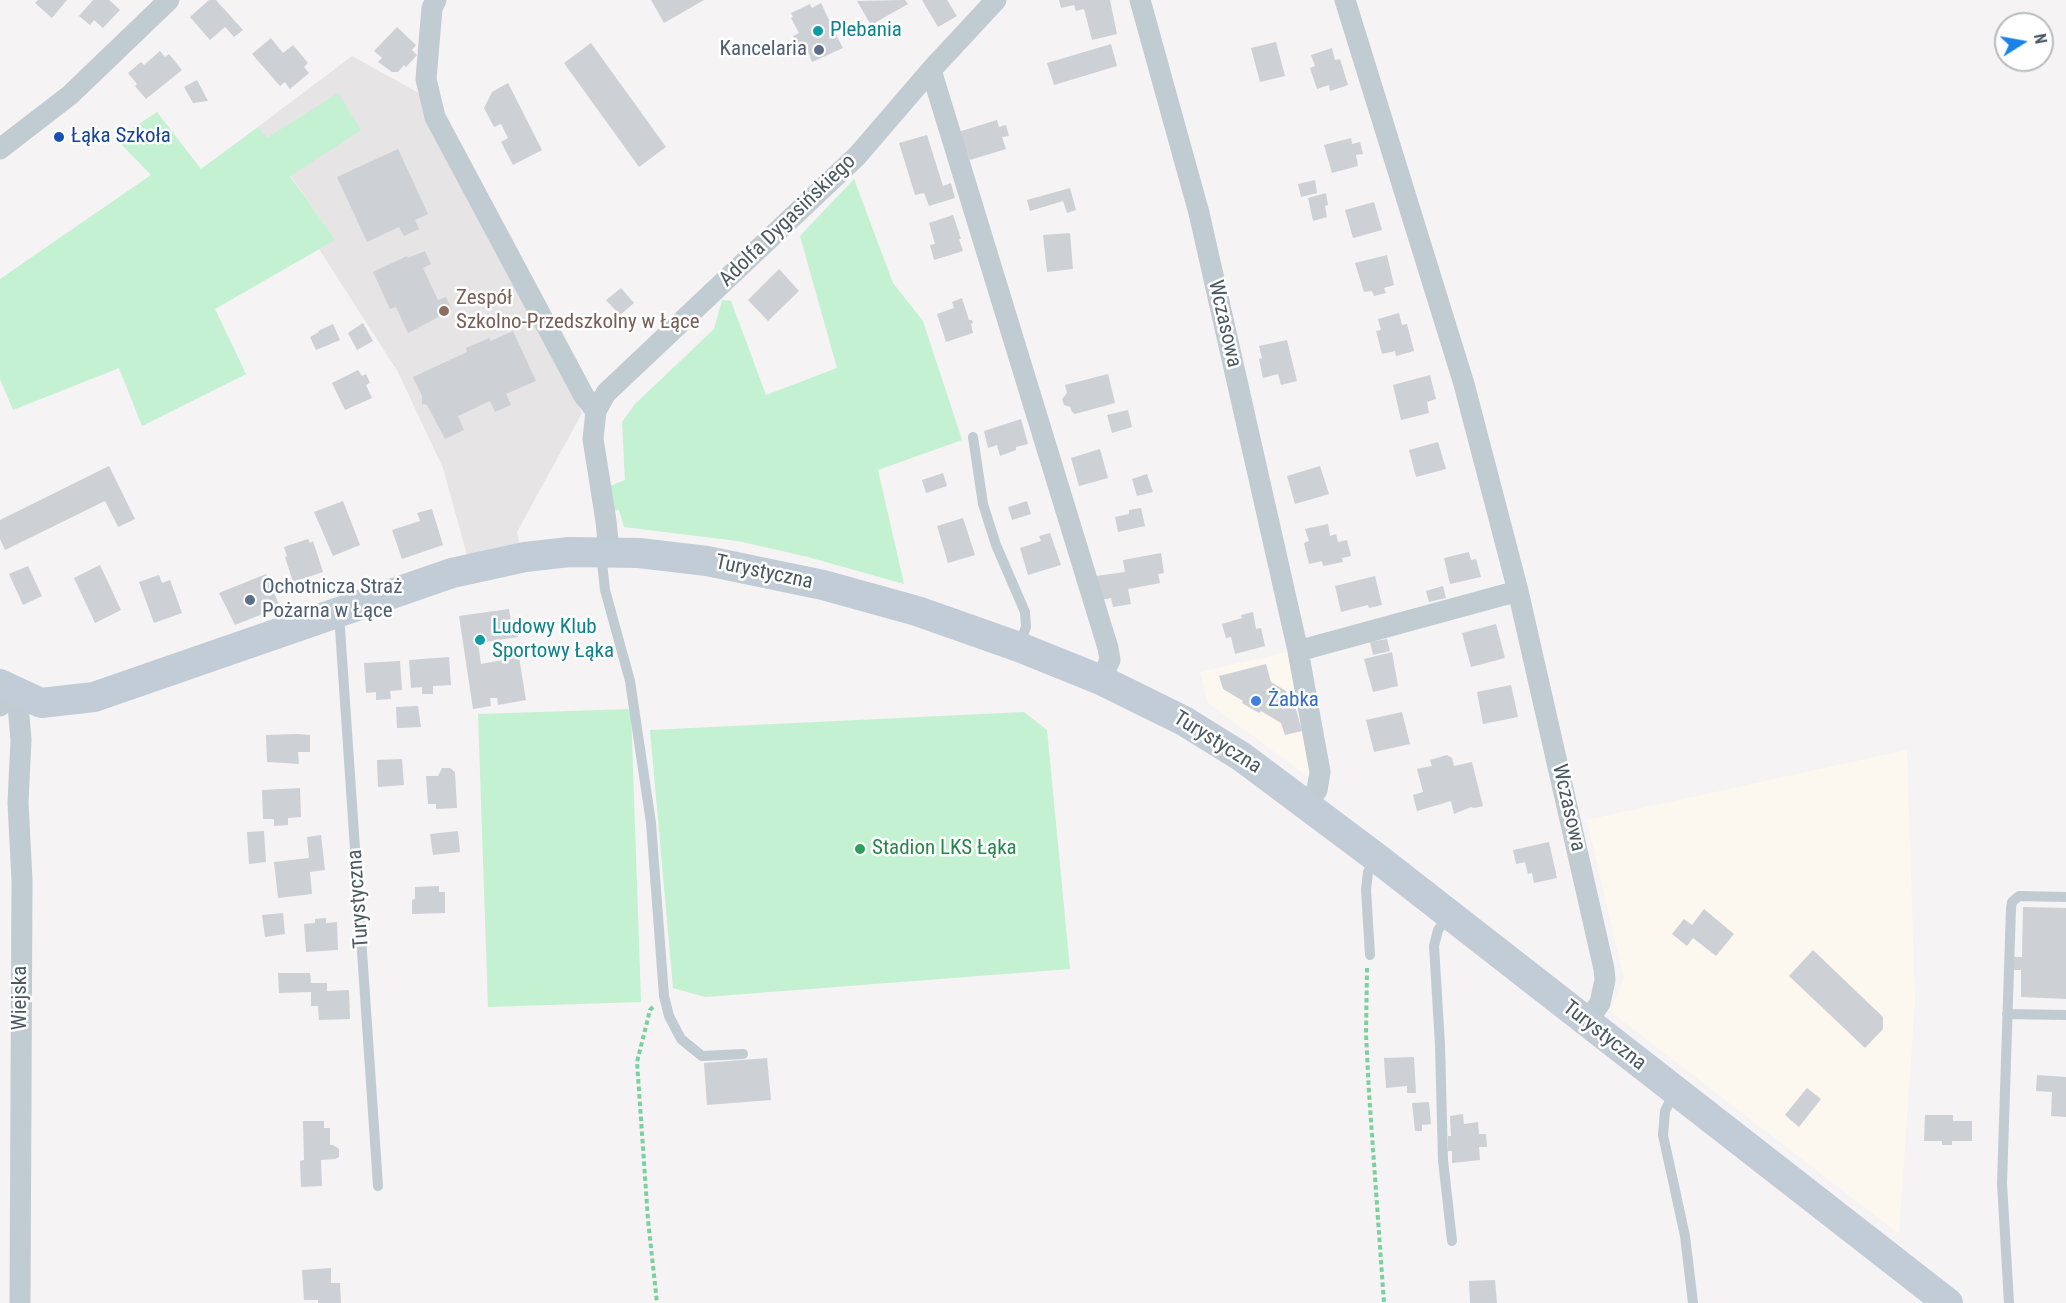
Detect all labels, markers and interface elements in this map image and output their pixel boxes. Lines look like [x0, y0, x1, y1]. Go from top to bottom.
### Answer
north arrow [1994, 12, 2054, 72]
place label: Plebania [830, 18, 902, 44]
marker: Plebania [811, 24, 825, 38]
text: N [2030, 32, 2050, 45]
place label: Kancelaria [720, 37, 807, 63]
marker: Kancelaria [812, 43, 826, 57]
place label: Łąka Szkoła [71, 124, 171, 150]
marker: Łąka Szkoła [52, 130, 66, 144]
street label: Adolfa Dygasińskiego [715, 150, 861, 292]
street label: Wczasowa [1202, 278, 1246, 370]
place label: Zespół Szkolno-Przedszkolny w Łące [456, 286, 700, 336]
marker: Zespół Szkolno-Przedszkolny w Łące [437, 304, 451, 318]
street label: Turystyczna [713, 550, 815, 596]
place label: Ochotnicza Straż Pożarna w Łące [262, 575, 402, 625]
marker: Ochotnicza Straż Pożarna w Łące [243, 593, 257, 607]
place label: Ludowy Klub Sportowy Łąka [492, 615, 614, 665]
marker: Ludowy Klub Sportowy Łąka [473, 633, 487, 647]
place label: Żabka [1268, 688, 1319, 714]
marker: Żabka [1249, 694, 1263, 708]
street label: Turystyczna [1168, 706, 1266, 780]
street label: Wczasowa [1546, 762, 1590, 854]
place label: Stadion LKS Łąka [872, 836, 1017, 862]
marker: Stadion LKS Łąka [853, 842, 867, 856]
street label: Turystyczna [343, 849, 375, 949]
street label: Wiejska [8, 966, 34, 1030]
street label: Turystyczna [1557, 996, 1651, 1076]

